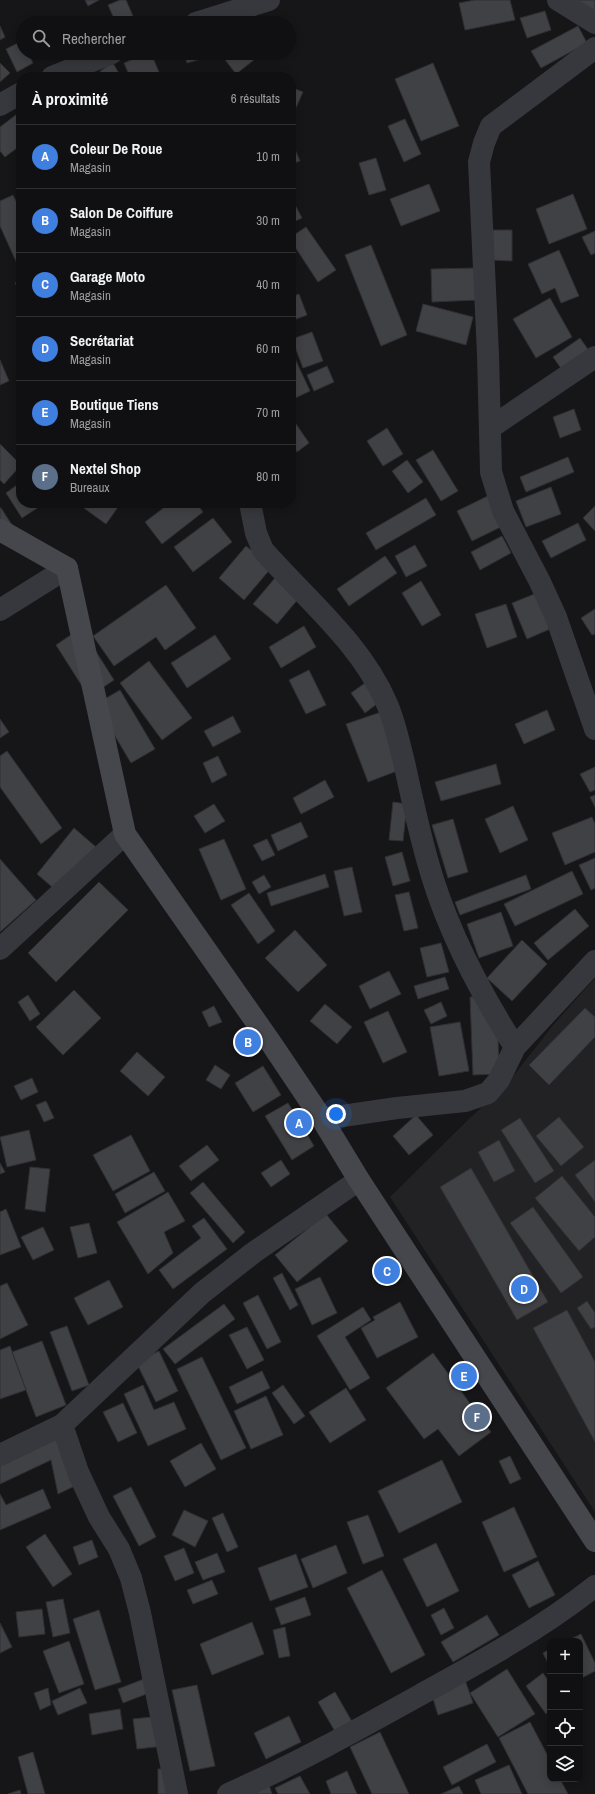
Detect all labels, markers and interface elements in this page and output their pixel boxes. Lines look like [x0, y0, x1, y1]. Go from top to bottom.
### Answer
search box [16, 16, 296, 60]
icon: search [30, 27, 52, 49]
text: Rechercher [62, 28, 126, 49]
text: À proximité [32, 87, 108, 110]
text: 6 résultats [231, 90, 280, 107]
text: Coleur De Roue [70, 138, 162, 159]
text: A [41, 148, 49, 165]
text: 10 m [256, 148, 280, 165]
text: Magasin [70, 159, 111, 176]
text: Salon De Coiffure [70, 202, 173, 223]
text: B [41, 212, 49, 229]
text: 30 m [256, 212, 280, 229]
text: Magasin [70, 223, 111, 240]
text: Garage Moto [70, 266, 145, 287]
text: C [41, 276, 49, 293]
text: 40 m [256, 276, 280, 293]
text: Magasin [70, 287, 111, 304]
text: Secrétariat [70, 330, 134, 351]
text: D [41, 340, 49, 357]
text: 60 m [256, 340, 280, 357]
text: Magasin [70, 351, 111, 368]
text: Boutique Tiens [70, 394, 159, 415]
text: E [41, 404, 49, 421]
text: 70 m [256, 404, 280, 421]
text: Magasin [70, 415, 111, 432]
text: Nextel Shop [70, 458, 141, 479]
text: F [42, 468, 48, 485]
text: 80 m [256, 468, 280, 485]
text: Bureaux [70, 479, 110, 496]
pin: B [235, 1027, 261, 1057]
your location [326, 1104, 346, 1124]
pin: A [286, 1108, 312, 1138]
pin: C [374, 1256, 400, 1286]
pin: D [511, 1274, 537, 1304]
pin: E [451, 1361, 477, 1391]
pin: F [464, 1402, 490, 1432]
map controls [547, 1638, 583, 1782]
button: + [547, 1638, 583, 1674]
button: − [547, 1674, 583, 1710]
button: locate [547, 1710, 583, 1746]
button: layers [547, 1746, 583, 1782]

